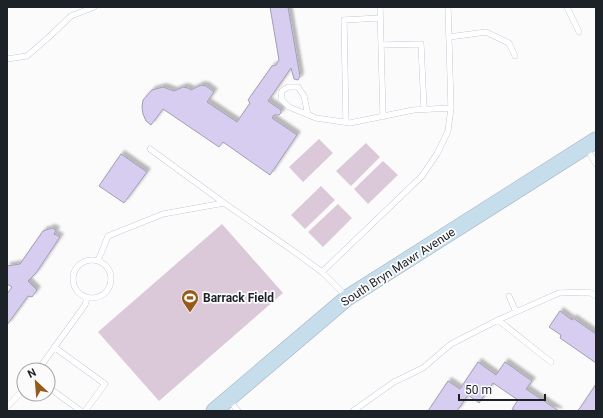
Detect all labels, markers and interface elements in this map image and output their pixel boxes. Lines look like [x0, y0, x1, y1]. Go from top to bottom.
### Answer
street label: South Bryn Mawr Avenue [338, 225, 458, 309]
sports icon: Barrack Field [180, 288, 200, 313]
place label: Barrack Field [203, 291, 274, 305]
north arrow [16, 362, 56, 402]
text: N [25, 366, 38, 381]
scale bar [459, 376, 545, 402]
text: 50 m [465, 383, 492, 397]

